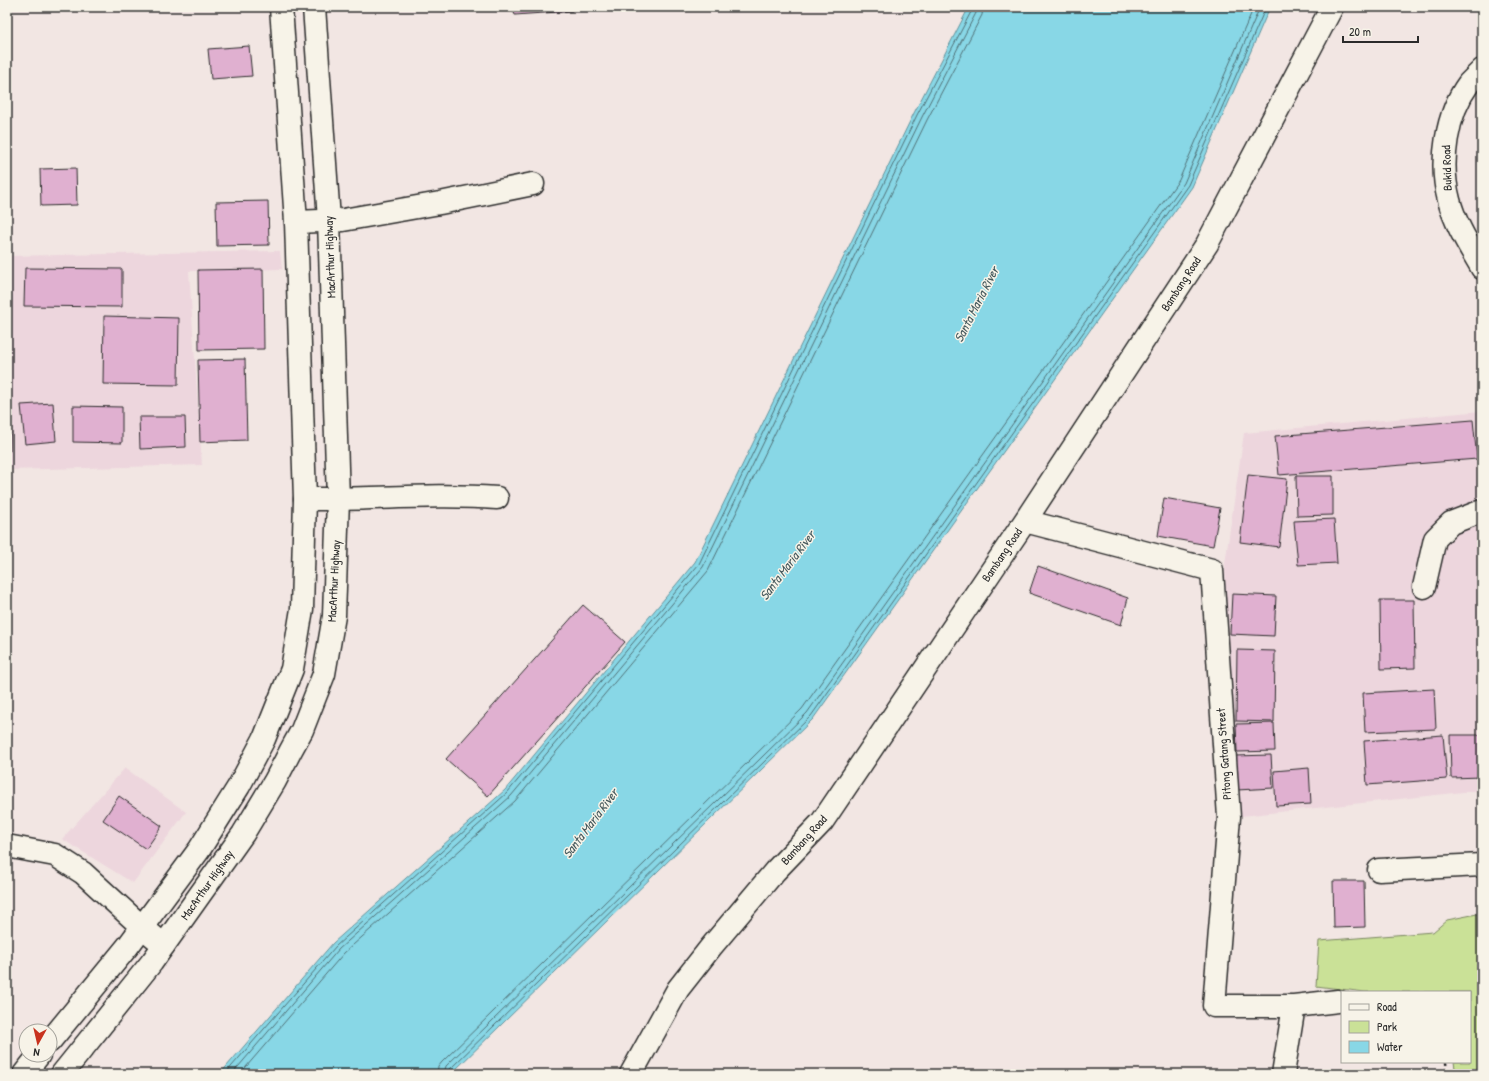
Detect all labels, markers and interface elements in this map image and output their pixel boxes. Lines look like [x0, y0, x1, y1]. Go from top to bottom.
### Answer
scale bar [1343, 18, 1418, 44]
text: 20 m [1349, 23, 1371, 40]
street label: Bukid Road [1437, 145, 1456, 191]
street label: MacArthur Highway [320, 216, 339, 298]
street label: Bambang Road [1157, 253, 1205, 314]
water label: Santa Maria River [949, 261, 1004, 345]
street label: Bambang Road [977, 524, 1026, 585]
water label: Santa Maria River [755, 525, 820, 603]
street label: MacArthur Highway [323, 539, 344, 623]
street label: Pitong Gatang Street [1212, 707, 1235, 800]
water label: Santa Maria River [558, 783, 623, 861]
street label: Bambang Road [777, 811, 831, 868]
street label: MacArthur Highway [176, 846, 237, 923]
legend [1341, 991, 1471, 1063]
text: Road [1377, 998, 1397, 1015]
text: Park [1377, 1018, 1397, 1035]
north arrow [18, 1023, 58, 1063]
text: Water [1377, 1038, 1403, 1055]
text: N [33, 1046, 40, 1060]

